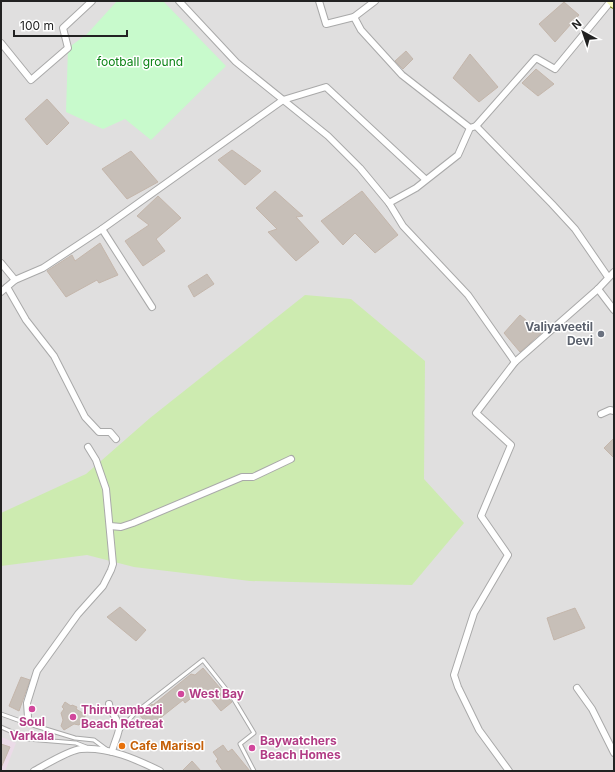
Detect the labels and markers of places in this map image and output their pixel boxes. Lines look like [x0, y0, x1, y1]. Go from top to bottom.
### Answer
place label: Valiyaveetil Devi [525, 319, 593, 348]
marker: Valiyaveetil Devi [596, 329, 606, 339]
place label: West Bay [189, 686, 245, 701]
marker: West Bay [176, 689, 186, 699]
place label: Thiruvambadi Beach Retreat [81, 702, 164, 731]
marker: Soul Varkala [27, 704, 37, 714]
marker: Thiruvambadi Beach Retreat [68, 712, 78, 722]
place label: Soul Varkala [10, 714, 54, 743]
place label: Baywatchers Beach Homes [260, 733, 341, 762]
place label: Cafe Marisol [130, 738, 204, 753]
marker: Cafe Marisol [117, 741, 127, 751]
marker: Baywatchers Beach Homes [247, 743, 257, 753]

